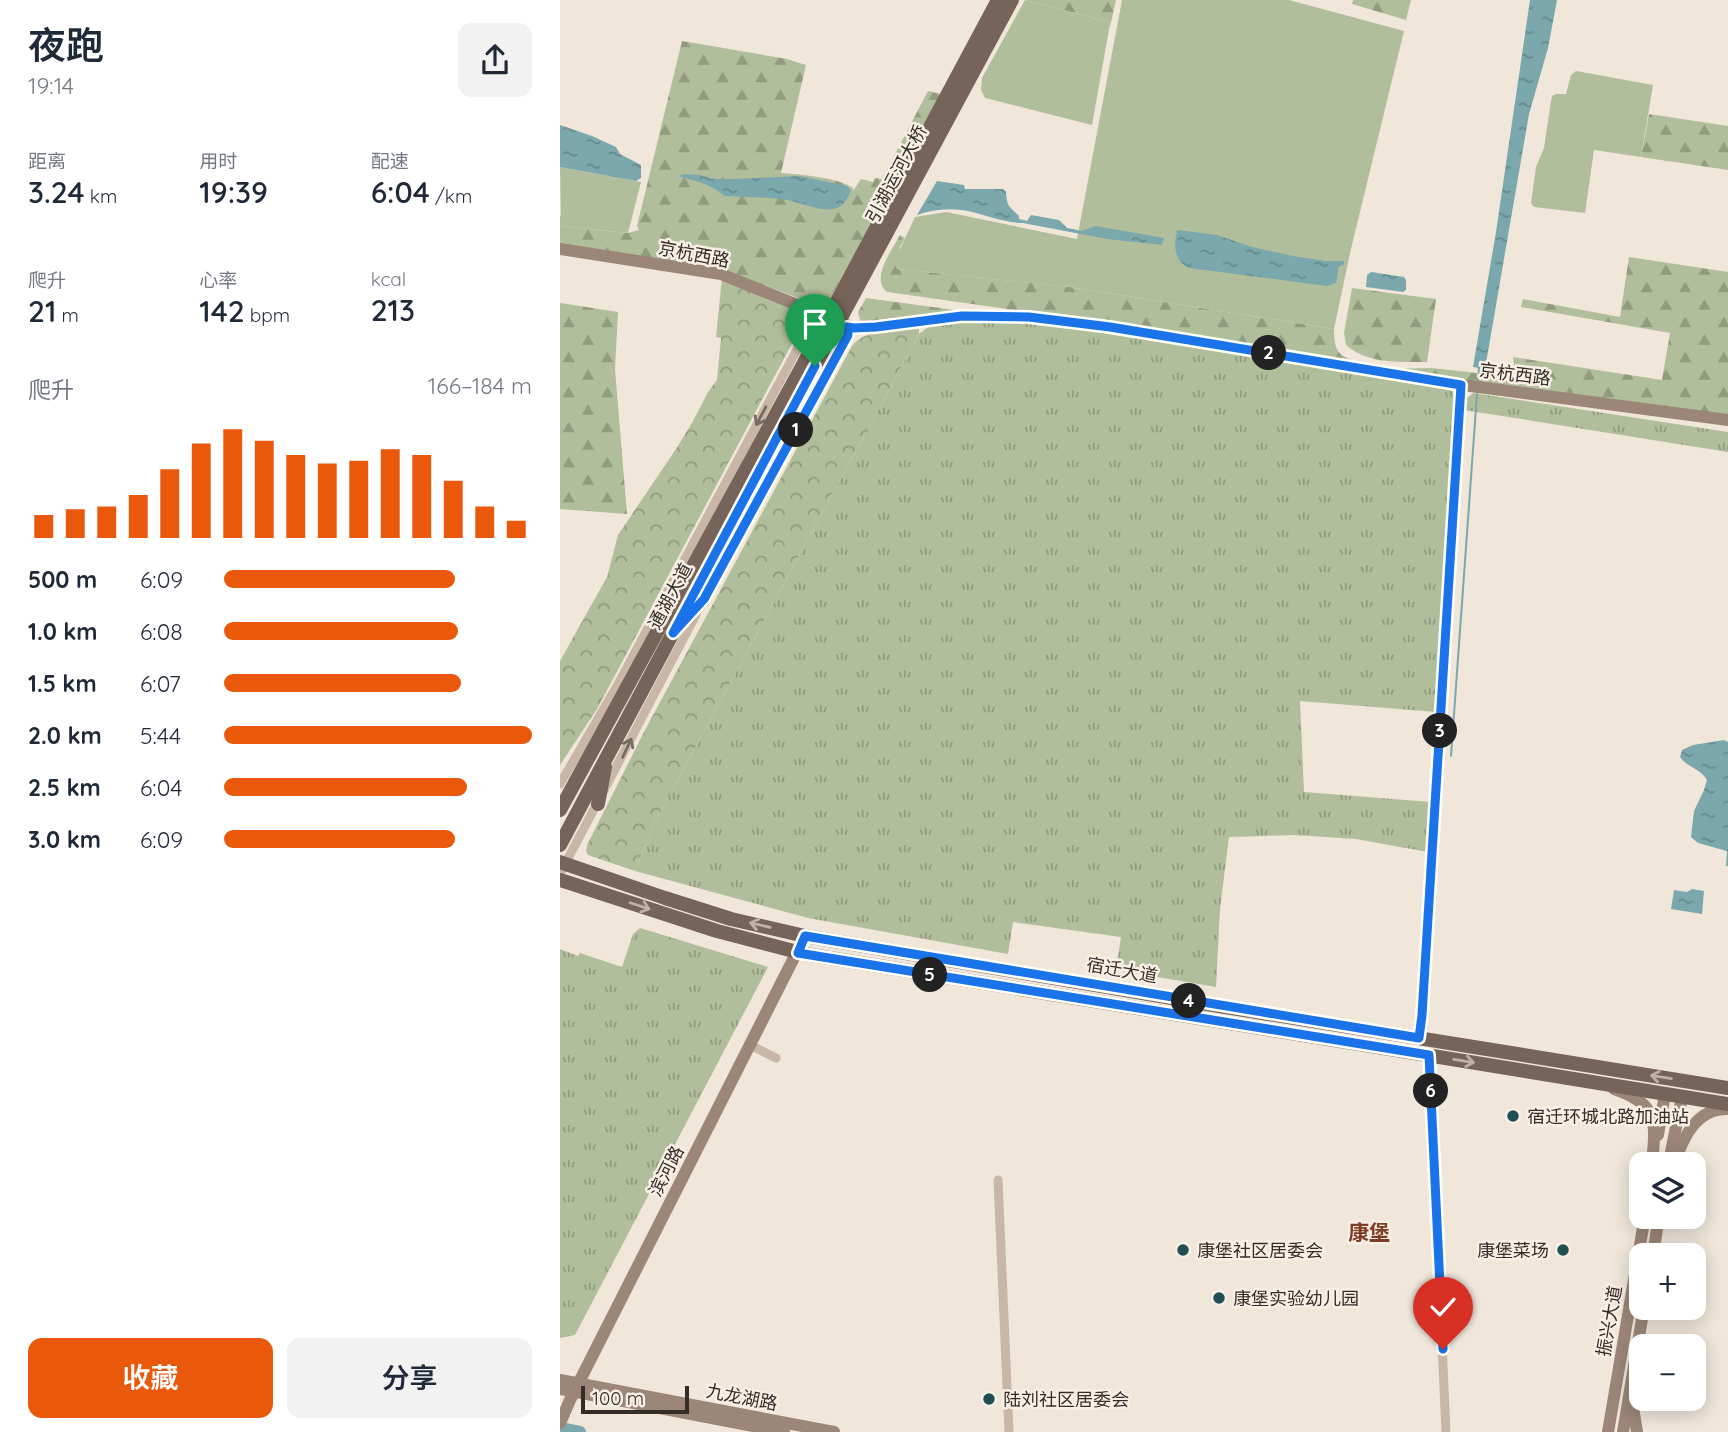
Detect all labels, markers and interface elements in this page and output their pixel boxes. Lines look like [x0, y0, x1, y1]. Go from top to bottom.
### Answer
text: 夜跑 [28, 21, 104, 69]
button: share [458, 23, 532, 97]
text: 19:14 [28, 71, 74, 100]
street label: 引湖运河大桥 [860, 121, 932, 227]
text: 距离 [28, 149, 66, 173]
text: 用时 [199, 149, 237, 173]
text: 配速 [371, 149, 409, 173]
text: 3.24 [28, 173, 85, 211]
text: 19:39 [199, 173, 268, 211]
text: 6:04 [371, 173, 430, 211]
text: km [85, 184, 117, 208]
text: /km [430, 184, 472, 208]
street label: 京杭西路 [656, 236, 732, 272]
text: kcal [371, 267, 406, 291]
text: 爬升 [28, 268, 66, 292]
text: 心率 [199, 268, 237, 292]
text: 213 [371, 291, 415, 329]
text: 21 [28, 292, 56, 330]
text: 142 [199, 292, 245, 330]
pin [785, 294, 845, 366]
text: m [56, 303, 79, 327]
text: bpm [245, 303, 290, 327]
icon: arrive [796, 305, 834, 343]
pin: 2 [1252, 336, 1286, 370]
text: 2 [1263, 340, 1274, 364]
street label: 京杭西路 [1478, 358, 1552, 390]
text: 166–184 m [428, 371, 532, 400]
text: 爬升 [28, 375, 74, 404]
one-way arrow [754, 405, 767, 426]
pin: 1 [778, 412, 814, 448]
text: 1 [792, 417, 799, 441]
street label: 通湖大道 [643, 559, 697, 633]
text: 500 m [28, 565, 97, 594]
text: 6:09 [140, 565, 183, 594]
text: 1.0 km [28, 617, 98, 646]
text: 6:08 [140, 617, 183, 646]
text: 1.5 km [28, 669, 97, 698]
text: 6:07 [140, 669, 181, 698]
pin: 3 [1422, 714, 1458, 748]
text: 3 [1434, 718, 1445, 742]
text: 2.0 km [28, 721, 102, 750]
text: 5:44 [140, 721, 181, 750]
one-way arrow [620, 738, 634, 759]
text: 2.5 km [28, 773, 101, 802]
text: 6:04 [140, 773, 182, 802]
text: 3.0 km [28, 825, 101, 854]
text: 6:09 [140, 825, 183, 854]
one-way arrow [628, 901, 650, 914]
one-way arrow [749, 918, 772, 932]
street label: 宿迁大道 [1085, 952, 1159, 988]
pin: 5 [912, 958, 948, 992]
text: 5 [924, 962, 935, 986]
pin: 4 [1172, 984, 1206, 1018]
text: 4 [1183, 988, 1194, 1012]
one-way arrow [1452, 1055, 1475, 1068]
one-way arrow [1650, 1070, 1673, 1083]
pin: 6 [1414, 1074, 1448, 1108]
text: 6 [1425, 1078, 1436, 1102]
place label: 宿迁环城北路加油站 [1527, 1105, 1689, 1128]
marker: 宿迁环城北路加油站 [1505, 1108, 1521, 1124]
street label: 滨河路 [643, 1142, 689, 1200]
map controls [1629, 1152, 1706, 1411]
button: layers [1629, 1152, 1706, 1229]
district label: 康堡 [1348, 1219, 1390, 1245]
place label: 康堡社区居委会 [1197, 1239, 1323, 1262]
place label: 康堡菜场 [1477, 1239, 1549, 1262]
marker: 康堡社区居委会 [1175, 1242, 1191, 1258]
marker: 康堡菜场 [1555, 1242, 1571, 1258]
button: + [1629, 1243, 1706, 1320]
pin [1413, 1277, 1473, 1349]
street label: 振兴大道 [1591, 1284, 1627, 1358]
place label: 康堡实验幼儿园 [1233, 1287, 1359, 1310]
icon: check [1424, 1288, 1462, 1326]
marker: 康堡实验幼儿园 [1211, 1290, 1227, 1306]
button: − [1629, 1334, 1706, 1411]
button: 收藏 [28, 1338, 273, 1418]
button: 分享 [287, 1338, 532, 1418]
street label: 九龙湖路 [704, 1379, 780, 1415]
scale bar [581, 1383, 690, 1415]
text: 100 m [592, 1386, 644, 1410]
place label: 陆刘社区居委会 [1003, 1388, 1129, 1411]
marker: 陆刘社区居委会 [981, 1391, 997, 1407]

